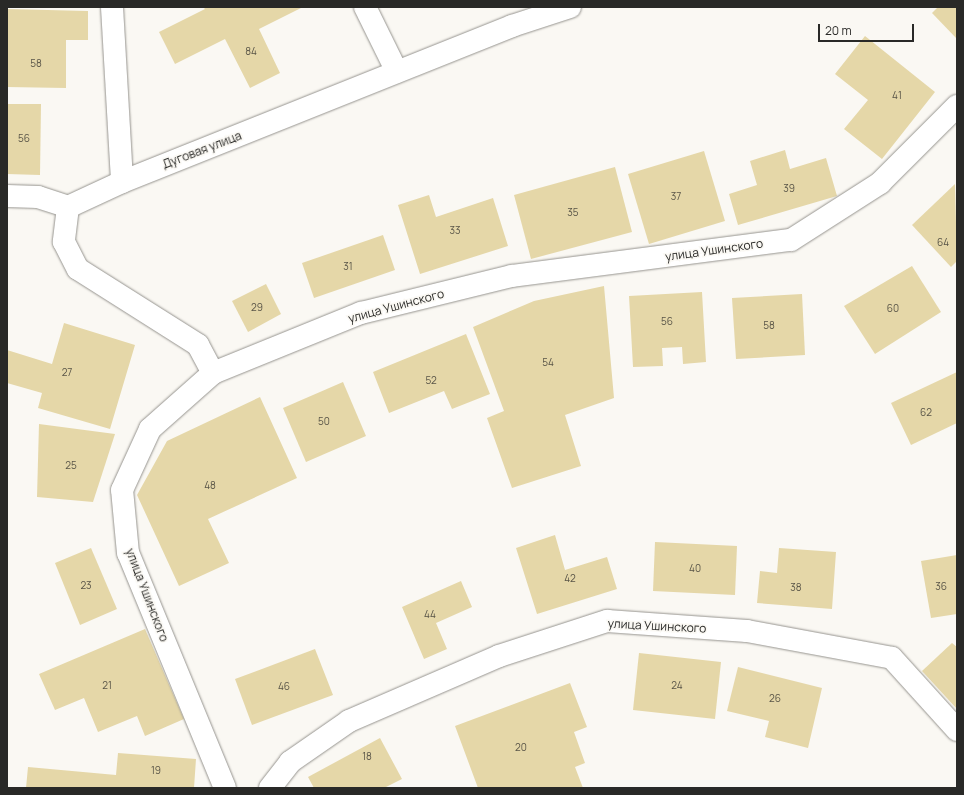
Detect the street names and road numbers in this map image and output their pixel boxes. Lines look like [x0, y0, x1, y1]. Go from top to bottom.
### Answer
street label: Дуговая улица [160, 128, 244, 172]
street label: улица Ушинского [664, 236, 764, 264]
street label: улица Ушинского [346, 286, 446, 326]
street label: улица Ушинского [123, 546, 171, 644]
street label: улица Ушинского [607, 616, 707, 636]

